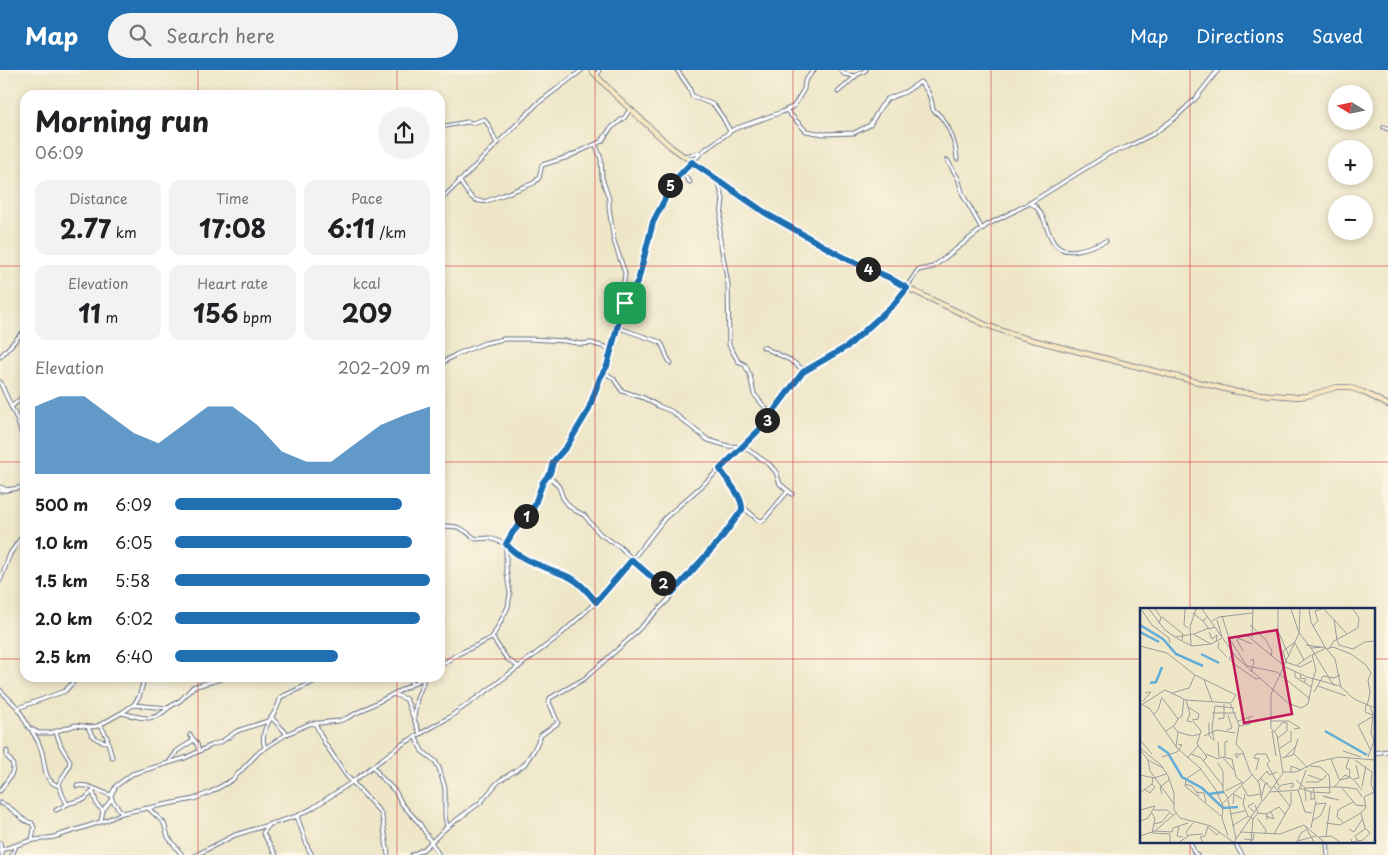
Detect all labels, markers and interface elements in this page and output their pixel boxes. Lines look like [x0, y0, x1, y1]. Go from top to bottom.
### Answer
search box [108, 13, 458, 58]
text: Map [25, 17, 78, 53]
icon: search [126, 21, 154, 49]
text: Search here [166, 21, 275, 49]
text: Map [1130, 22, 1168, 49]
text: Directions [1196, 22, 1284, 49]
text: Saved [1312, 22, 1363, 49]
north arrow [1328, 85, 1372, 130]
map controls [1328, 85, 1373, 240]
text: Morning run [35, 99, 209, 142]
button: share [378, 107, 430, 159]
text: 06:09 [35, 140, 84, 164]
button: + [1328, 140, 1373, 185]
pin: 5 [658, 172, 682, 198]
text: 5 [666, 175, 675, 196]
text: Distance [69, 188, 128, 209]
text: Time [216, 188, 249, 209]
text: Pace [351, 188, 383, 209]
button: − [1328, 195, 1373, 240]
text: 2.77 [60, 209, 111, 247]
text: 17:08 [199, 209, 266, 247]
text: 6:11 [327, 209, 375, 247]
text: km [111, 222, 137, 243]
text: /km [375, 222, 406, 243]
pin: 4 [856, 256, 880, 282]
text: 4 [864, 259, 873, 280]
text: Elevation [68, 273, 128, 294]
text: Heart rate [197, 273, 268, 294]
text: kcal [353, 273, 381, 294]
pin [604, 282, 646, 324]
icon: arrive [611, 289, 639, 317]
text: 11 [78, 294, 101, 332]
text: 156 [193, 294, 238, 332]
text: 209 [341, 294, 392, 332]
text: m [101, 307, 118, 328]
text: bpm [238, 307, 272, 328]
text: Elevation [35, 355, 104, 379]
text: 202–209 m [337, 355, 430, 379]
pin: 3 [754, 408, 780, 432]
text: 3 [763, 410, 772, 431]
text: 500 m [35, 492, 88, 516]
text: 6:09 [115, 492, 152, 516]
pin: 1 [514, 504, 538, 528]
text: 1 [523, 506, 530, 527]
text: 1.0 km [35, 530, 88, 554]
text: 6:05 [115, 530, 153, 554]
text: 1.5 km [35, 568, 88, 592]
text: 5:58 [115, 568, 150, 592]
pin: 2 [650, 570, 676, 596]
text: 2 [659, 573, 668, 594]
text: 2.0 km [35, 606, 92, 630]
text: 6:02 [115, 606, 153, 630]
inset map [1140, 608, 1376, 842]
text: 2.5 km [35, 644, 91, 668]
text: 6:40 [115, 644, 153, 668]

